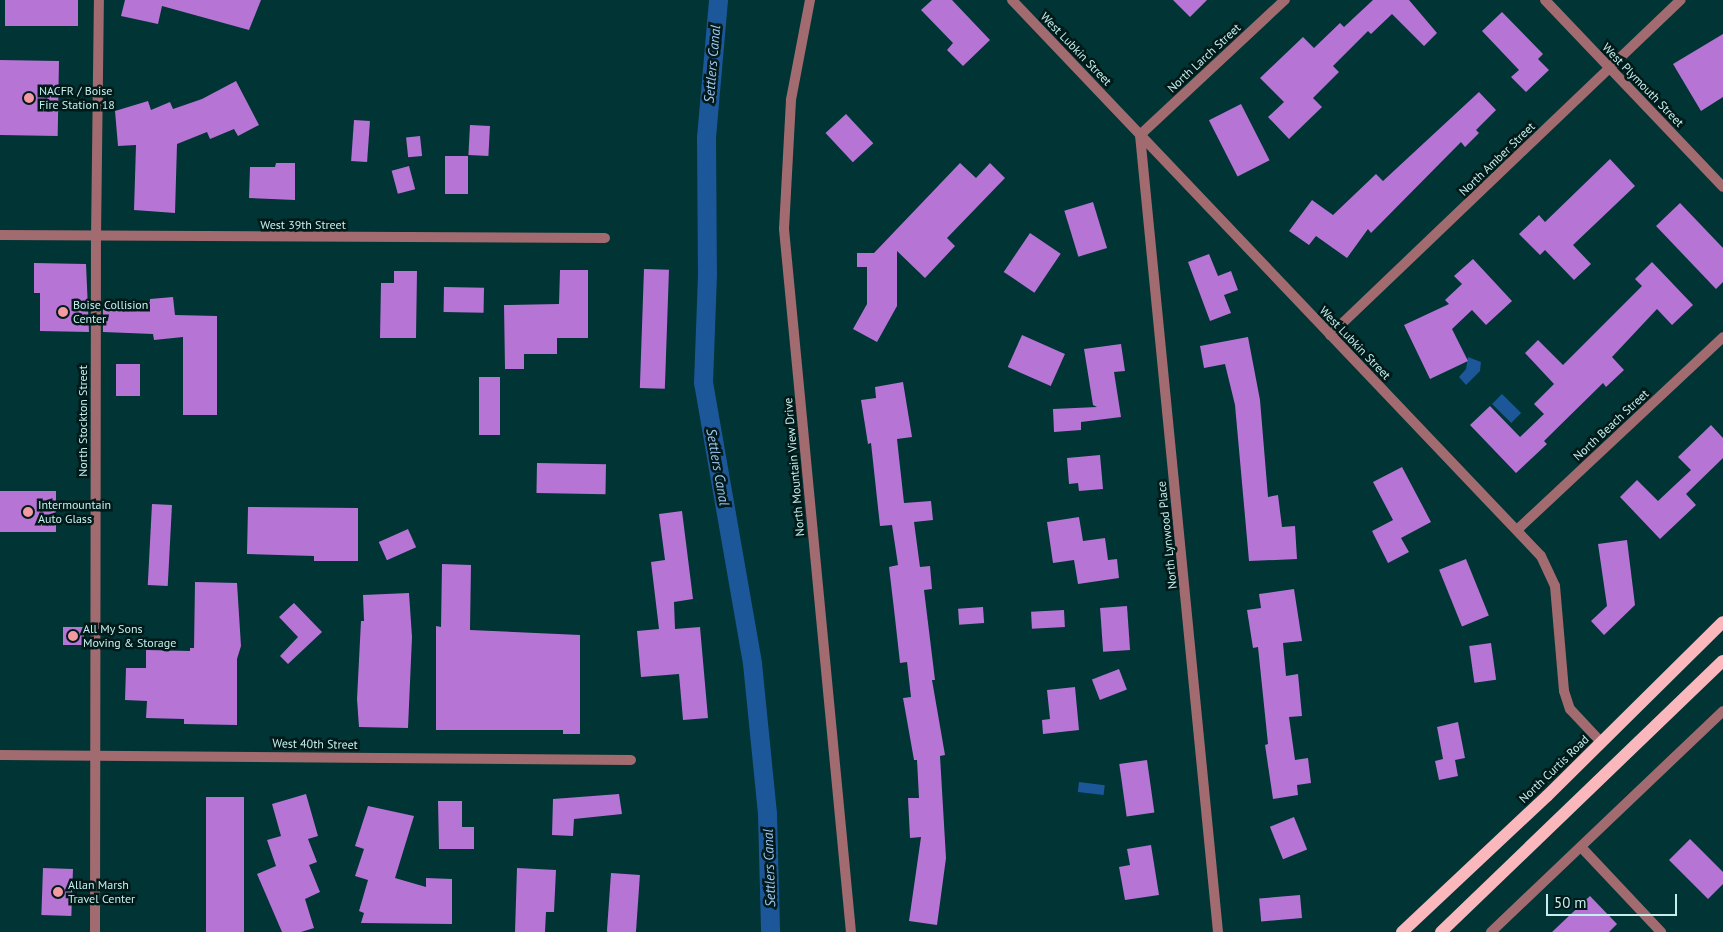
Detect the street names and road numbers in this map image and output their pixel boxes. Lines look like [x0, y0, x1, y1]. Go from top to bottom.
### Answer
street label: West Lubkin Street [1037, 9, 1115, 89]
street label: North Larch Street [1164, 20, 1244, 96]
street label: West Plymouth Street [1599, 40, 1687, 130]
street label: North Amber Street [1456, 119, 1538, 199]
street label: West 39th Street [260, 218, 346, 232]
street label: West Lubkin Street [1316, 303, 1394, 383]
street label: North Stockton Street [76, 365, 90, 477]
street label: North Beach Street [1570, 386, 1652, 464]
street label: North Mountain View Drive [781, 397, 807, 537]
street label: North Lynwood Place [1154, 480, 1180, 590]
street label: North Curtis Road [1516, 732, 1592, 806]
street label: West 40th Street [272, 736, 358, 752]

